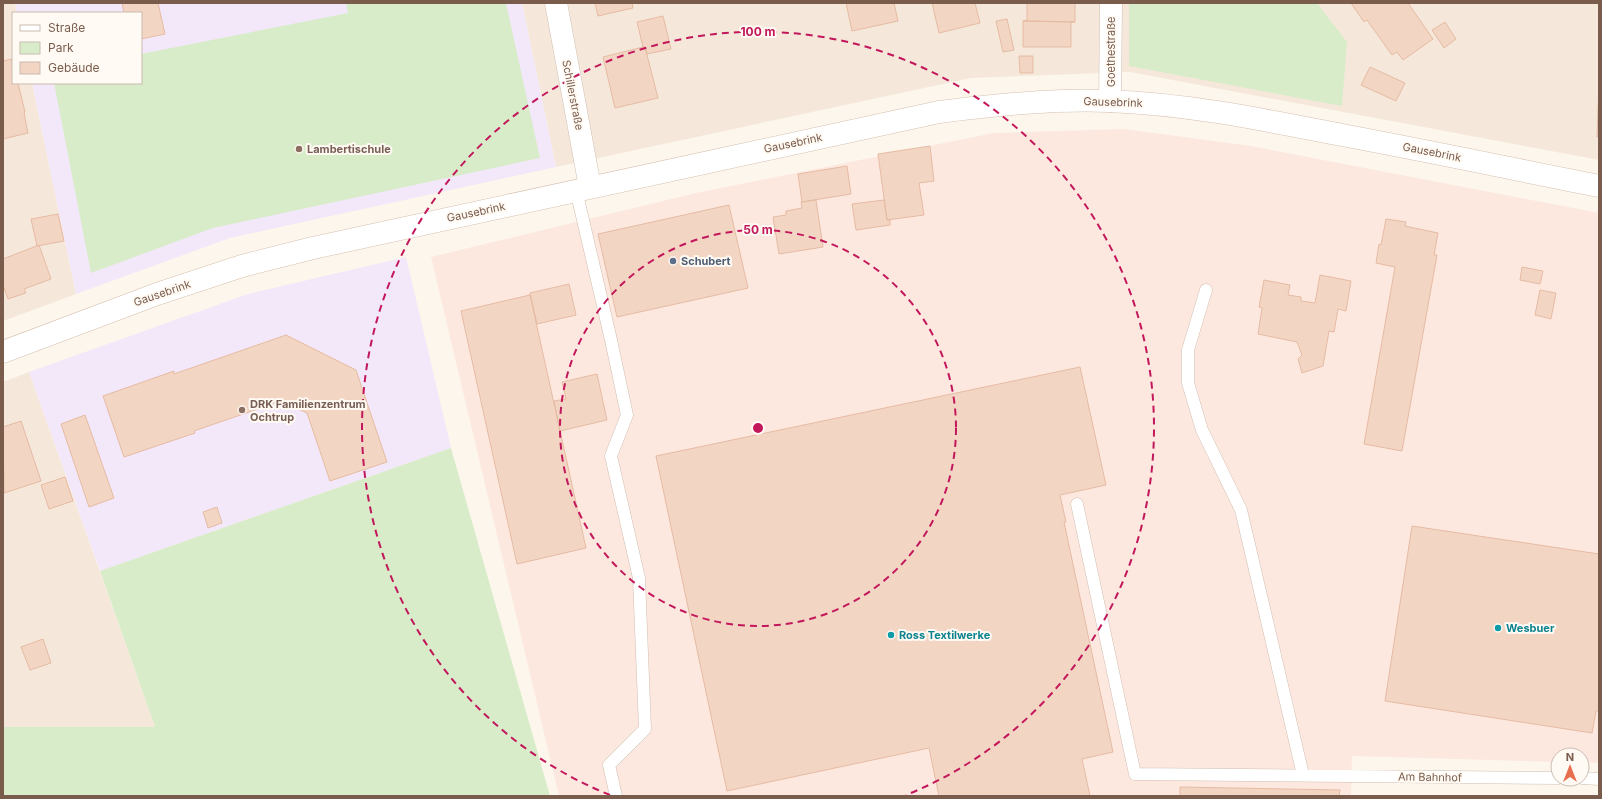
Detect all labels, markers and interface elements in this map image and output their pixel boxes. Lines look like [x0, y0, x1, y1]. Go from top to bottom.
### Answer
legend [12, 12, 142, 84]
street label: Goethestraße [1104, 17, 1118, 87]
text: Straße [48, 20, 85, 35]
text: 100 m [740, 24, 776, 39]
text: Park [48, 40, 74, 55]
street label: Schillerstraße [559, 59, 587, 131]
text: Gebäude [48, 60, 100, 75]
street label: Gausebrink [1083, 94, 1143, 110]
street label: Gausebrink [763, 130, 823, 156]
street label: Gausebrink [1402, 139, 1462, 165]
place label: Lambertischule [307, 142, 391, 156]
marker: Lambertischule [294, 144, 304, 154]
street label: Gausebrink [446, 199, 506, 225]
text: 50 m [743, 222, 773, 237]
place label: Schubert [681, 254, 731, 268]
marker: Schubert [668, 256, 678, 266]
street label: Gausebrink [132, 277, 192, 309]
place label: DRK Familienzentrum Ochtrup [250, 397, 366, 424]
marker: DRK Familienzentrum Ochtrup [237, 405, 247, 415]
centre of rings [751, 421, 765, 435]
place label: Wesbuer [1506, 621, 1555, 635]
marker: Wesbuer [1493, 623, 1503, 633]
place label: Ross Textilwerke [899, 628, 991, 642]
marker: Ross Textilwerke [886, 630, 896, 640]
north arrow [1550, 747, 1590, 787]
text: N [1566, 750, 1574, 764]
street label: Am Bahnhof [1398, 769, 1462, 785]

